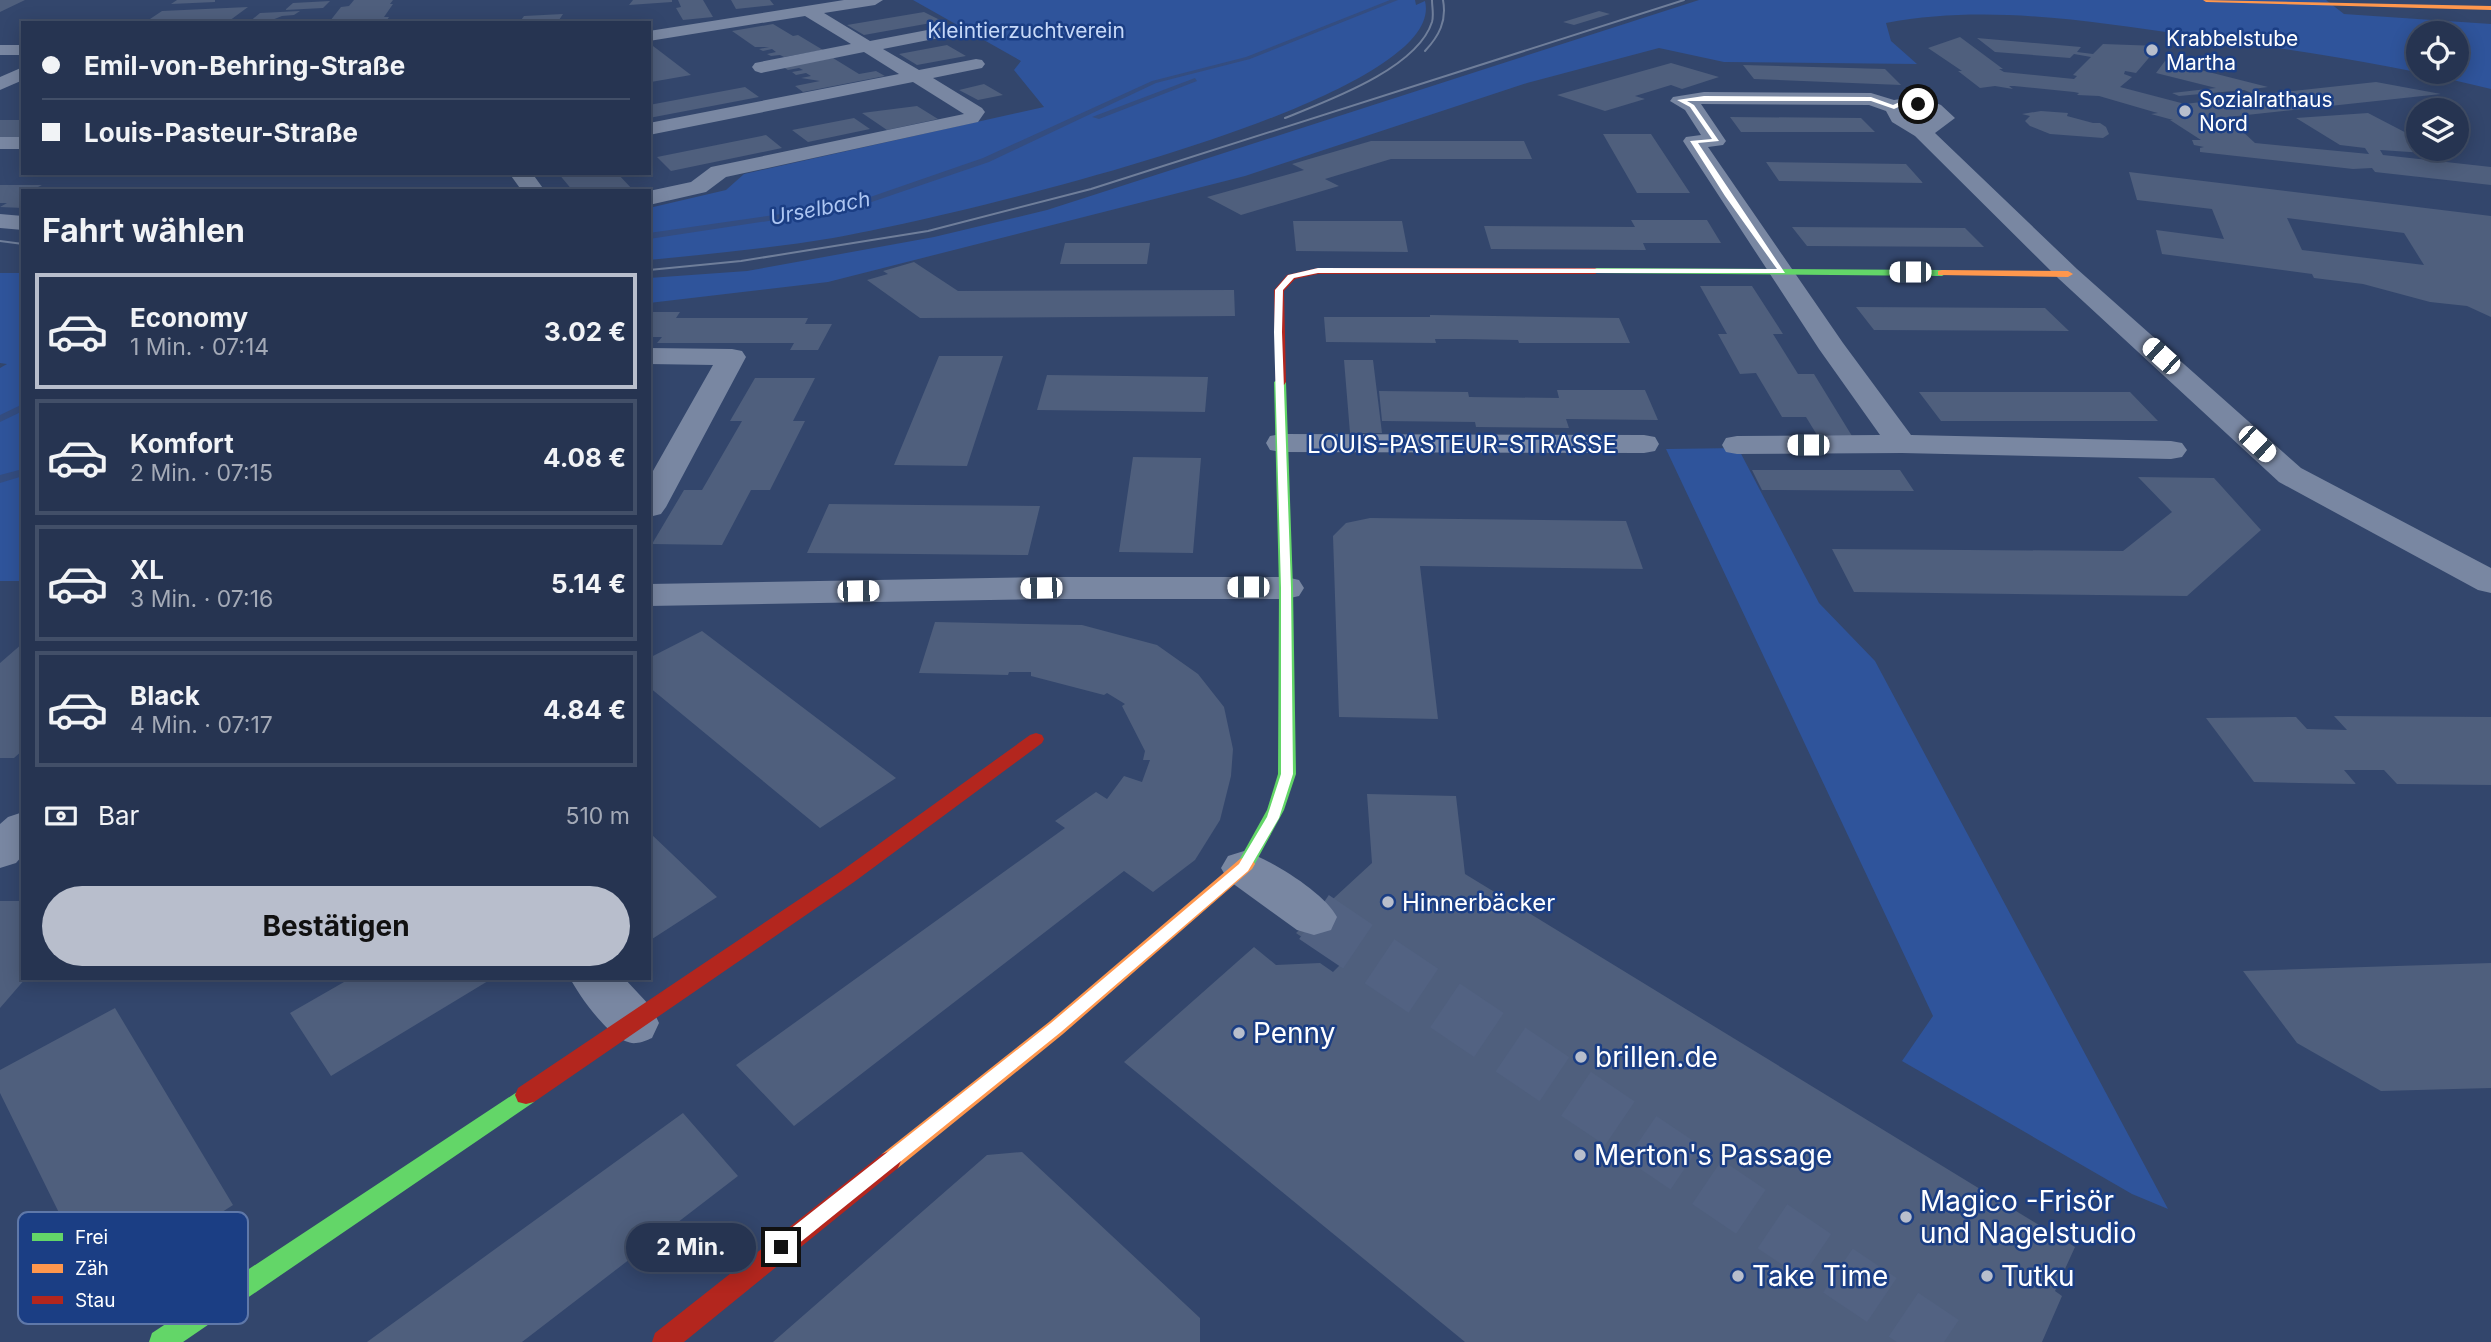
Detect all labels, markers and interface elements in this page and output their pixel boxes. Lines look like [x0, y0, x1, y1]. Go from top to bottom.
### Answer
park label: Kleintierzuchtverein [927, 18, 1125, 43]
map controls [2406, 21, 2469, 161]
button: locate [2406, 21, 2469, 84]
place label: Krabbelstube Martha [2166, 26, 2298, 75]
marker: Krabbelstube Martha [2144, 42, 2160, 58]
text: Emil-von-Behring-Straße [84, 50, 405, 81]
place label: Sozialrathaus Nord [2199, 87, 2333, 136]
route start [1902, 88, 1934, 120]
button: layers [2406, 98, 2469, 161]
marker: Sozialrathaus Nord [2177, 103, 2193, 119]
text: Louis-Pasteur-Straße [84, 117, 358, 148]
water label: Urselbach [768, 186, 872, 230]
text: Fahrt wählen [42, 211, 245, 250]
car [1890, 262, 1932, 283]
icon: car [46, 300, 109, 363]
text: Economy [130, 302, 248, 333]
text: 3.02 € [544, 316, 626, 347]
text: 1 Min. · 07:14 [130, 333, 269, 361]
car [2139, 334, 2184, 378]
car [2235, 422, 2280, 466]
icon: car [46, 426, 109, 489]
text: Komfort [130, 428, 234, 459]
street label: LOUIS-PASTEUR-STRASSE [1307, 430, 1617, 459]
car [1788, 435, 1830, 456]
text: 4.08 € [543, 442, 626, 473]
text: 2 Min. · 07:15 [130, 459, 273, 487]
icon: car [46, 552, 109, 615]
text: XL [130, 554, 164, 585]
text: 5.14 € [551, 568, 626, 599]
car [1020, 577, 1063, 599]
car [1228, 577, 1270, 598]
car [837, 580, 880, 602]
text: 3 Min. · 07:16 [130, 585, 273, 613]
icon: car [46, 678, 109, 741]
text: Black [130, 680, 200, 711]
text: 4.84 € [543, 694, 626, 725]
text: 4 Min. · 07:17 [130, 711, 273, 739]
icon: cash [42, 797, 80, 835]
text: Bar [98, 800, 139, 831]
text: 510 m [566, 802, 630, 830]
button: Bestätigen [42, 886, 630, 966]
place label: Hinnerbäcker [1402, 888, 1555, 917]
marker: Hinnerbäcker [1380, 894, 1396, 910]
place label: Penny [1253, 1016, 1335, 1050]
marker: Penny [1231, 1025, 1247, 1041]
place label: brillen.de [1595, 1040, 1718, 1074]
marker: brillen.de [1573, 1049, 1589, 1065]
place label: Merton's Passage [1594, 1138, 1832, 1172]
marker: Merton's Passage [1572, 1147, 1588, 1163]
place label: Magico -Frisör und Nagelstudio [1920, 1184, 2136, 1250]
marker: Magico -Frisör und Nagelstudio [1898, 1209, 1914, 1225]
legend [18, 1212, 248, 1324]
callout: 2 Min. [627, 1222, 756, 1272]
text: Frei [75, 1226, 108, 1249]
route end [765, 1231, 797, 1263]
text: 2 Min. [656, 1233, 726, 1261]
text: Zäh [75, 1257, 109, 1280]
place label: Take Time [1752, 1259, 1888, 1293]
place label: Tutku [2001, 1259, 2075, 1293]
marker: Take Time [1730, 1268, 1746, 1284]
marker: Tutku [1979, 1268, 1995, 1284]
text: Stau [75, 1289, 115, 1312]

